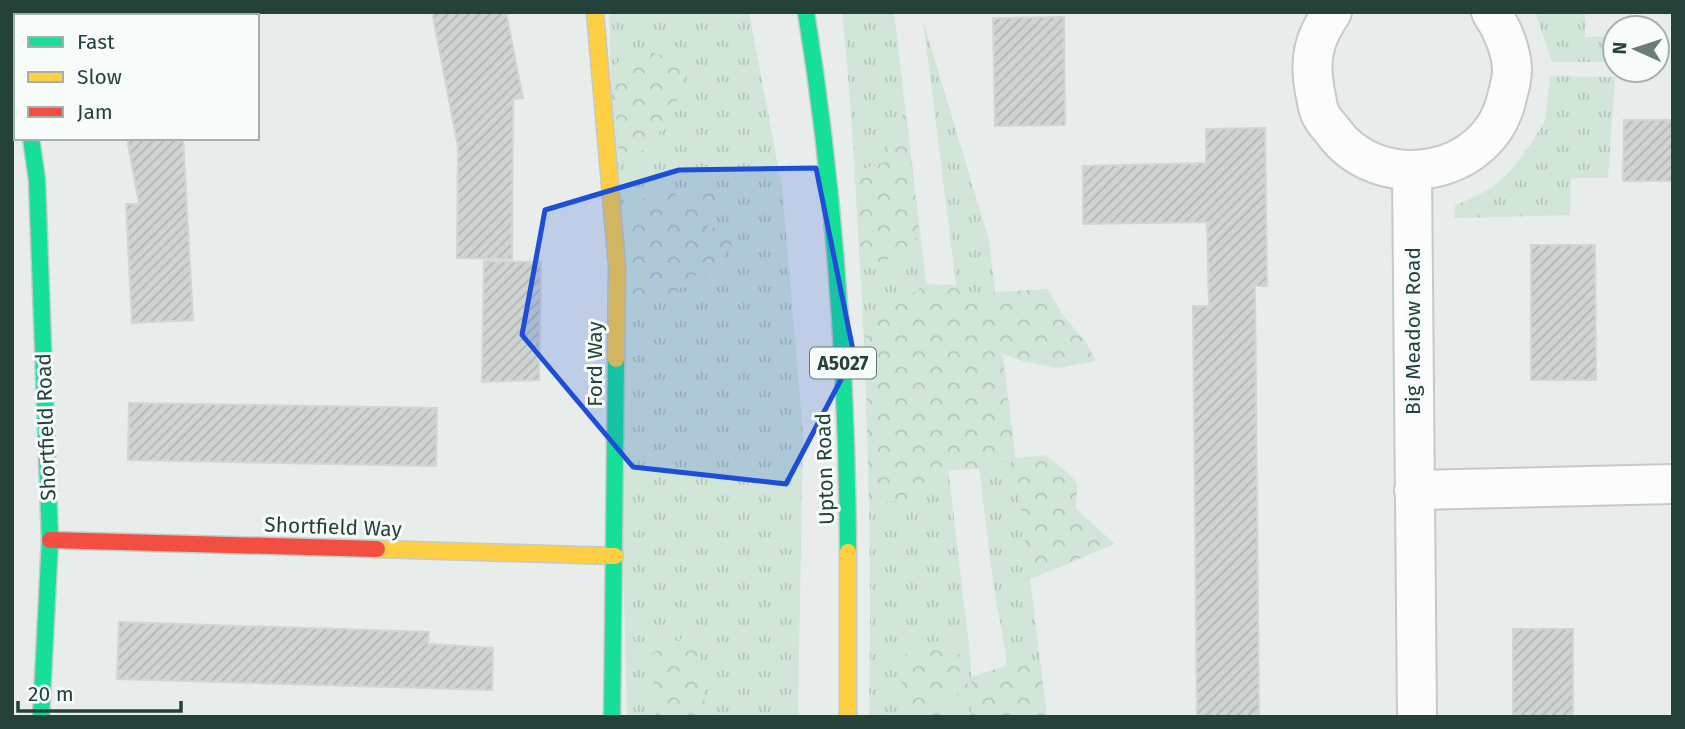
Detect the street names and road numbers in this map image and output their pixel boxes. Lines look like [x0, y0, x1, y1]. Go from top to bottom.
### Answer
street label: Big Meadow Road [1400, 247, 1426, 415]
street label: Ford Way [582, 321, 608, 407]
road number: A5027 [810, 348, 876, 378]
street label: Shortfield Road [30, 353, 62, 501]
street label: Upton Road [810, 412, 840, 526]
street label: Shortfield Way [264, 512, 403, 542]

